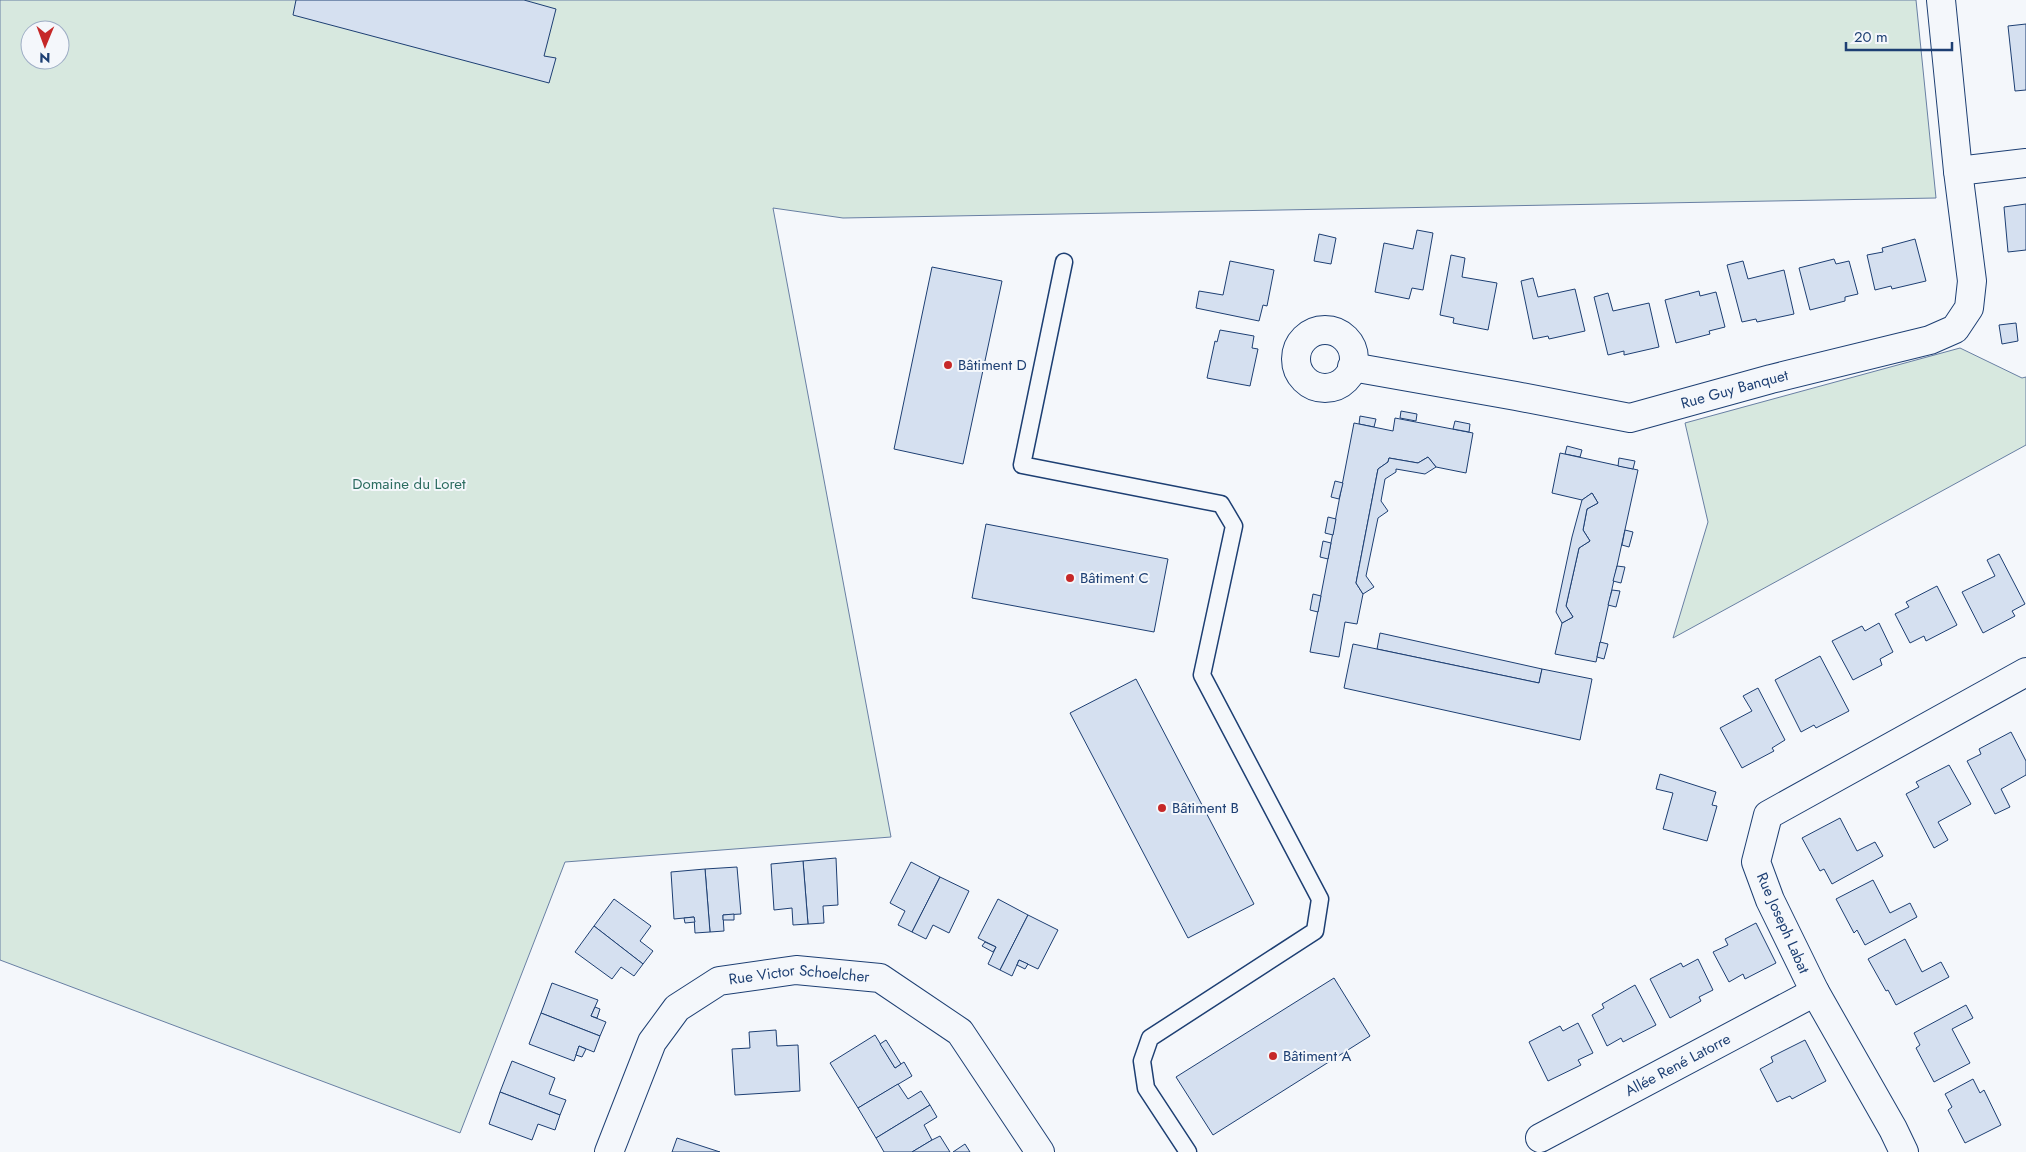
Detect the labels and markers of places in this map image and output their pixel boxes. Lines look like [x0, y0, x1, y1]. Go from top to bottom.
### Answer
place label: Bâtiment D [958, 354, 1027, 376]
marker: Bâtiment D [942, 359, 954, 371]
place label: Bâtiment C [1080, 567, 1149, 589]
marker: Bâtiment C [1064, 572, 1076, 584]
place label: Bâtiment B [1172, 797, 1239, 819]
marker: Bâtiment B [1156, 802, 1168, 814]
place label: Bâtiment A [1283, 1045, 1352, 1067]
marker: Bâtiment A [1267, 1050, 1279, 1062]

